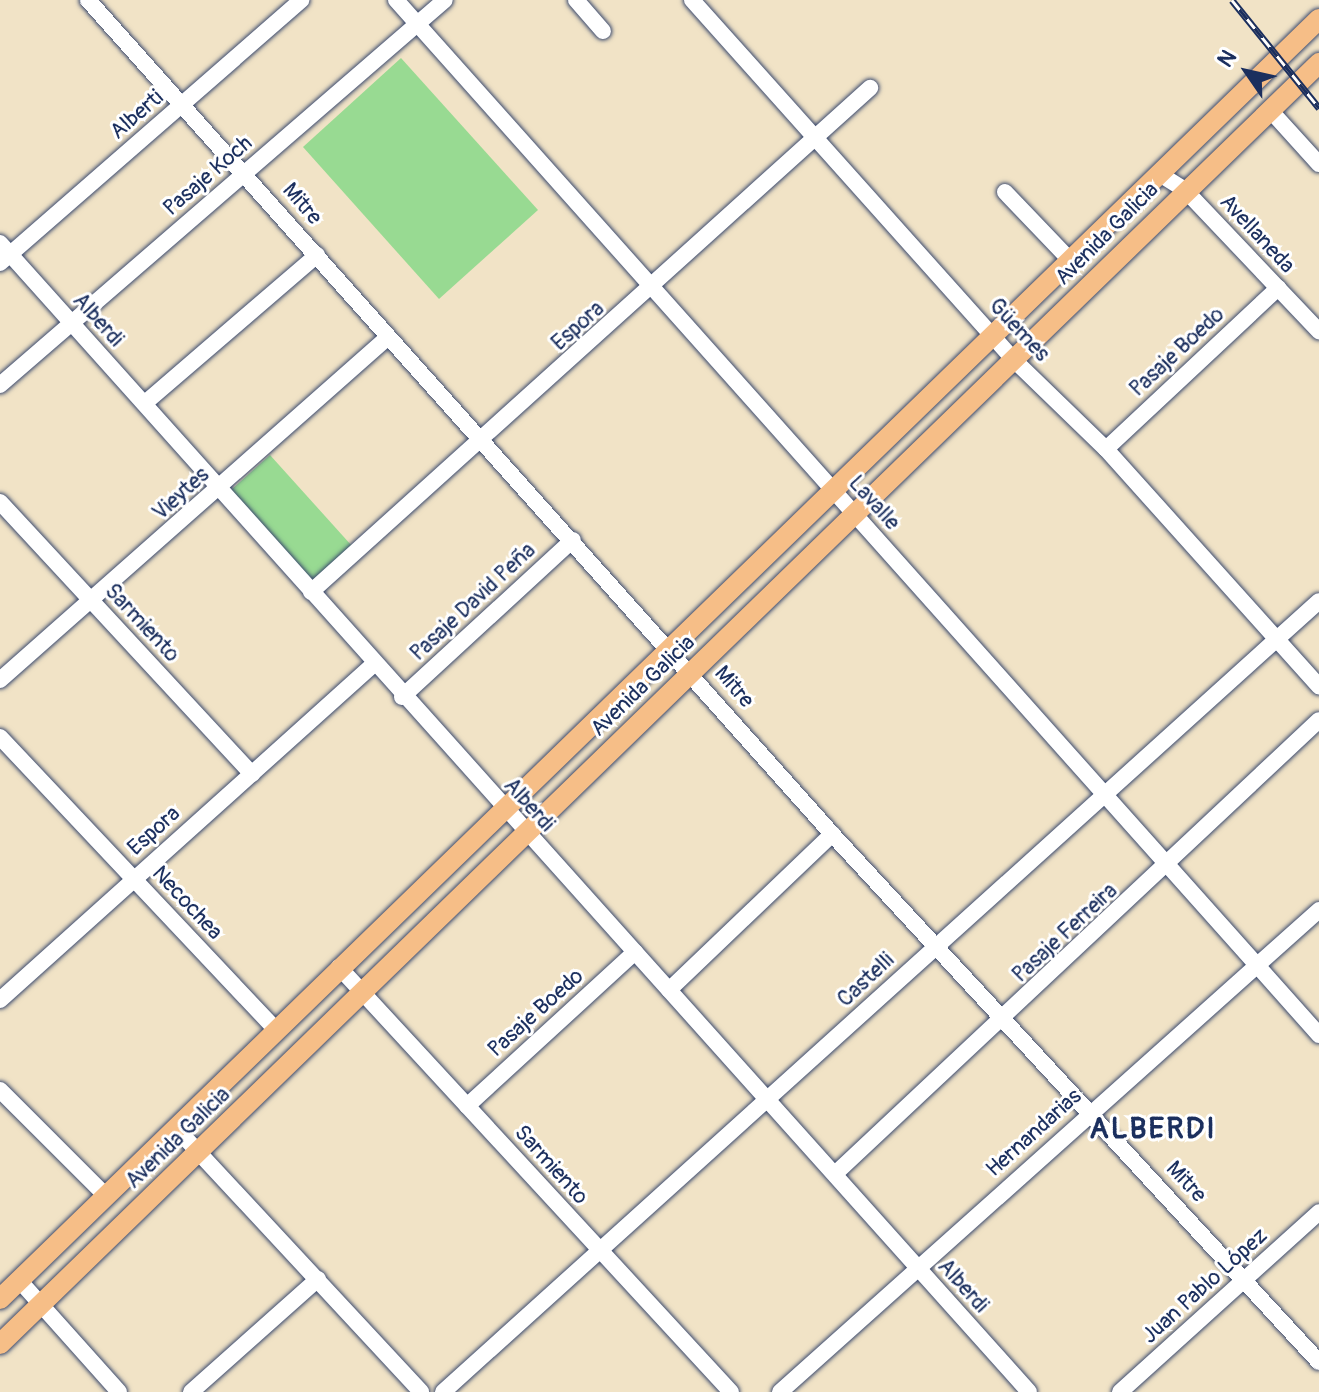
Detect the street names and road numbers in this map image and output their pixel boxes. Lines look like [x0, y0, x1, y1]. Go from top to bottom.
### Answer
street label: Alberti [105, 85, 169, 145]
street label: Pasaje Koch [158, 130, 258, 222]
street label: Avenida Galicia [1050, 177, 1164, 291]
street label: Mitre [277, 178, 327, 230]
street label: Avellaneda [1214, 189, 1300, 279]
street label: Alberdi [67, 288, 129, 352]
street label: Güemes [983, 293, 1055, 367]
street label: Espora [546, 296, 610, 356]
street label: Pasaje Boedo [1124, 302, 1230, 402]
street label: Vieytes [147, 462, 215, 526]
street label: Lavalle [843, 470, 905, 536]
street label: Pasaje David Peña [405, 537, 541, 667]
street label: Sarmiento [99, 578, 185, 668]
street label: Avenida Galicia [585, 630, 701, 742]
street label: Mitre [709, 661, 759, 713]
street label: Alberdi [498, 773, 560, 837]
street label: Espora [122, 801, 186, 861]
street label: Necochea [146, 861, 228, 945]
street label: Pasaje Ferreira [1007, 878, 1123, 988]
street label: Castelli [832, 947, 900, 1013]
street label: Pasaje Boedo [483, 963, 589, 1063]
street label: Avenida Galicia [120, 1082, 236, 1194]
street label: Hernandarias [981, 1083, 1087, 1183]
street label: Sarmiento [509, 1120, 593, 1210]
street label: Mitre [1160, 1156, 1212, 1208]
street label: Juan Pablo López [1137, 1223, 1273, 1349]
street label: Alberdi [932, 1254, 994, 1318]

